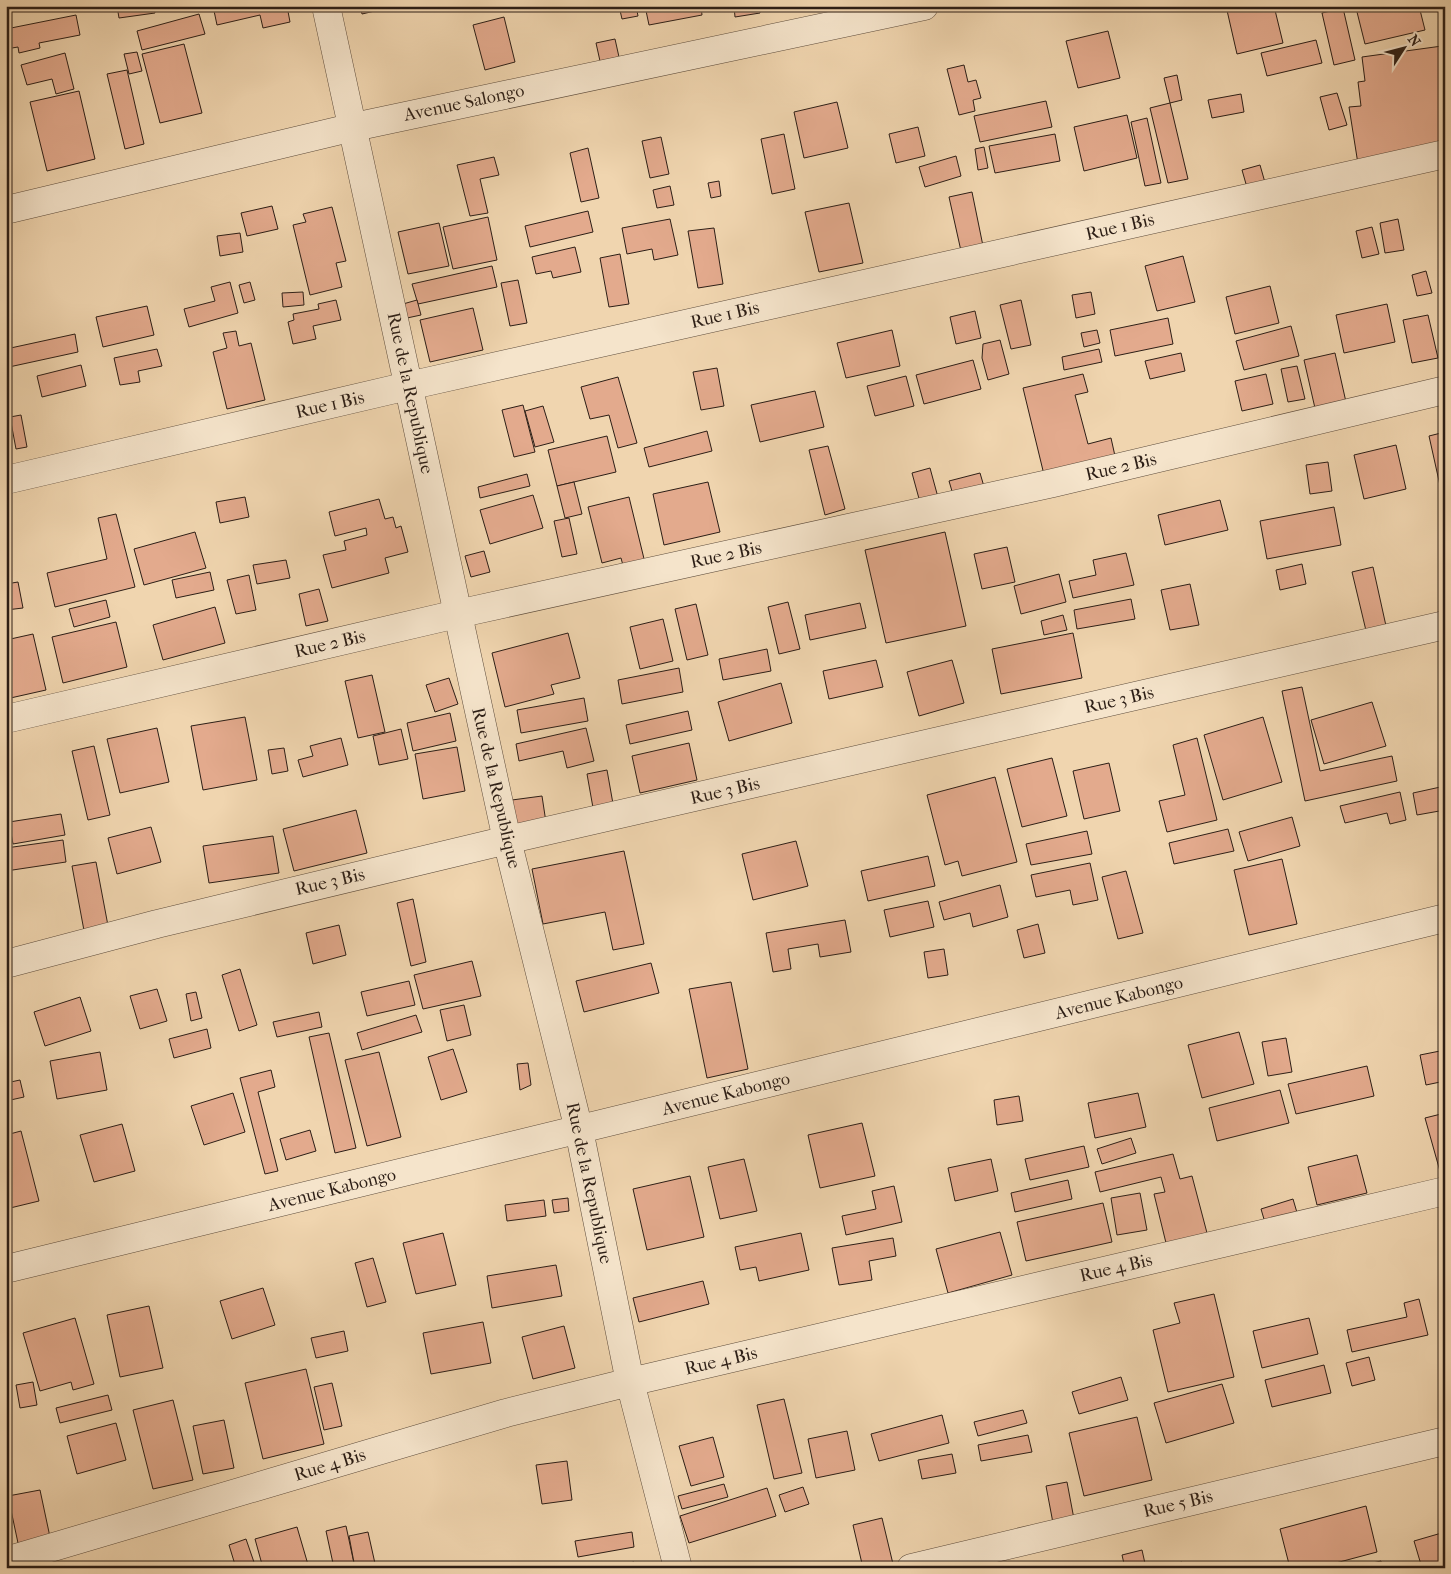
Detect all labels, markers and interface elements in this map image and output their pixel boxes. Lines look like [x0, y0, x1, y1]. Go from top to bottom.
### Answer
north arrow [1378, 22, 1428, 72]
text: N [1404, 31, 1424, 50]
street label: Avenue Salongo [401, 80, 526, 126]
street label: Rue 1 Bis [1084, 209, 1157, 245]
street label: Rue 1 Bis [689, 297, 762, 333]
street label: Rue de la Republique [383, 310, 437, 476]
street label: Rue 1 Bis [294, 387, 367, 423]
street label: Rue 2 Bis [1083, 449, 1159, 485]
street label: Rue 2 Bis [688, 537, 764, 573]
street label: Rue 2 Bis [292, 626, 368, 662]
street label: Rue 3 Bis [1082, 682, 1156, 718]
street label: Rue de la Republique [467, 705, 525, 871]
street label: Rue 3 Bis [688, 773, 762, 809]
street label: Rue 3 Bis [293, 864, 367, 900]
street label: Avenue Kabongo [1052, 972, 1185, 1024]
street label: Avenue Kabongo [659, 1068, 792, 1120]
street label: Rue de la Republique [562, 1100, 616, 1266]
street label: Avenue Kabongo [265, 1164, 398, 1216]
street label: Rue 4 Bis [1078, 1249, 1155, 1287]
street label: Rue 4 Bis [683, 1342, 760, 1380]
street label: Rue 4 Bis [292, 1444, 369, 1486]
street label: Rue 5 Bis [1141, 1486, 1215, 1522]

